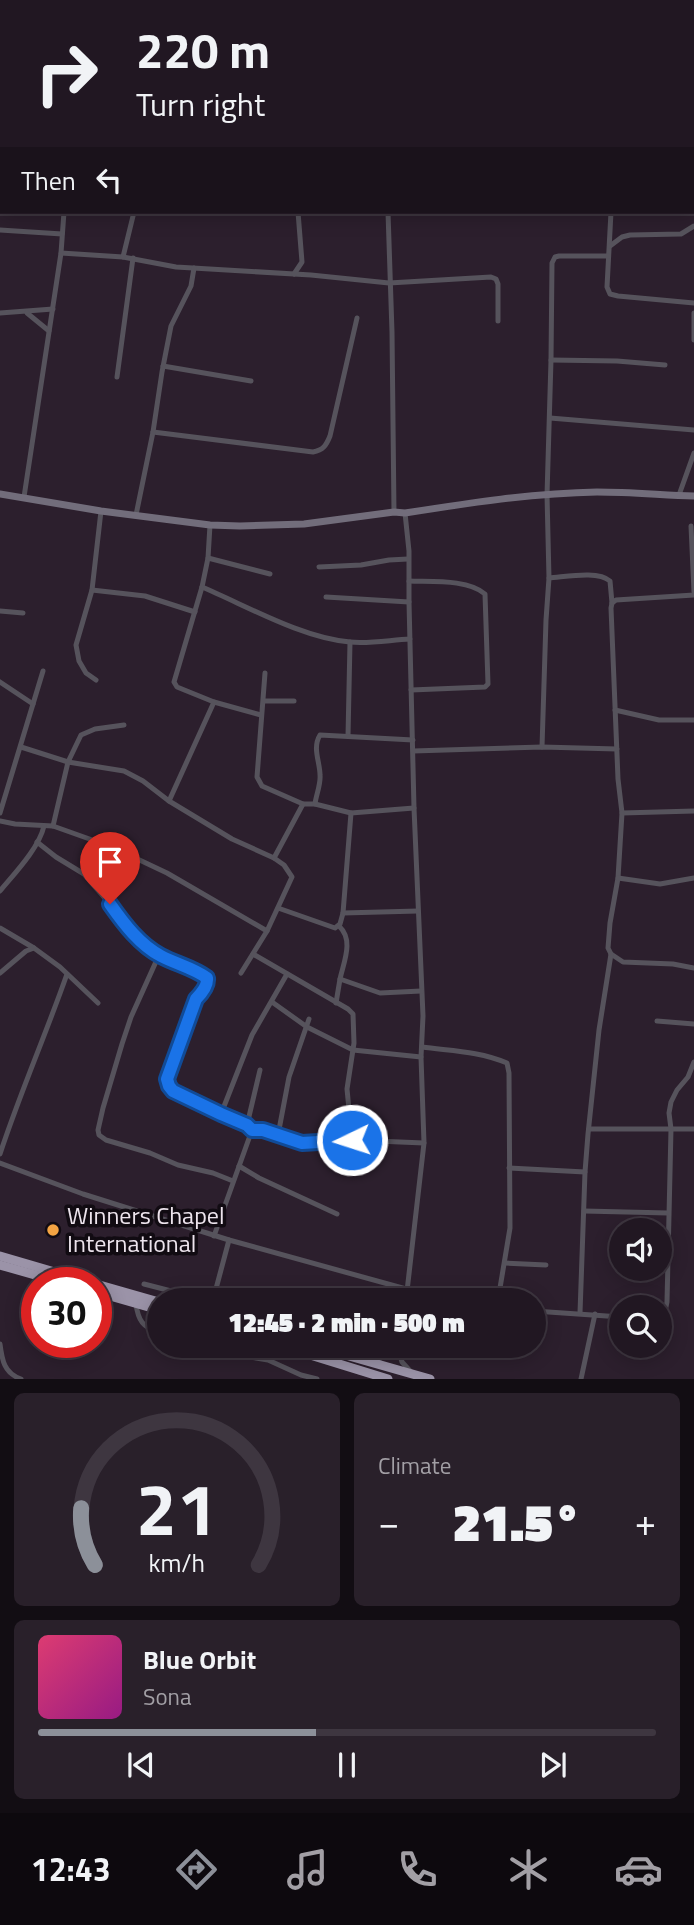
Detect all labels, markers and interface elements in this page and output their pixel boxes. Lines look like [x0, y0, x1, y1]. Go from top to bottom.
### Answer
text: 220 m [136, 12, 270, 87]
icon: right [21, 28, 112, 119]
text: Turn right [136, 80, 265, 128]
text: Then [21, 161, 76, 200]
icon: left [90, 161, 128, 199]
pin [80, 832, 140, 904]
icon: arrive [91, 843, 129, 881]
position arrow [315, 1103, 389, 1177]
place label: Winners Chapel International [67, 1197, 224, 1261]
map controls [609, 1218, 672, 1358]
button: sound [609, 1218, 672, 1281]
marker: Winners Chapel International [45, 1222, 61, 1238]
speed limit sign: 30 [21, 1267, 112, 1358]
button: search [609, 1295, 672, 1358]
text: 12:45 · 2 min · 500 m [228, 1303, 465, 1342]
text: Climate [378, 1448, 451, 1483]
text: 21 [136, 1454, 218, 1564]
text: 21.5° [452, 1482, 582, 1561]
text: − [378, 1493, 399, 1551]
text: + [635, 1493, 656, 1551]
text: km/h [149, 1544, 205, 1582]
text: Blue Orbit [143, 1640, 256, 1679]
text: Sona [143, 1679, 191, 1714]
icon: previous [122, 1746, 160, 1784]
icon: pause [328, 1746, 366, 1784]
icon: next [534, 1746, 572, 1784]
text: 12:43 [31, 1845, 111, 1893]
icon: directions [172, 1845, 221, 1894]
icon: music [283, 1845, 332, 1894]
icon: phone [393, 1845, 442, 1894]
icon: climate [504, 1845, 553, 1894]
icon: car [614, 1845, 663, 1894]

